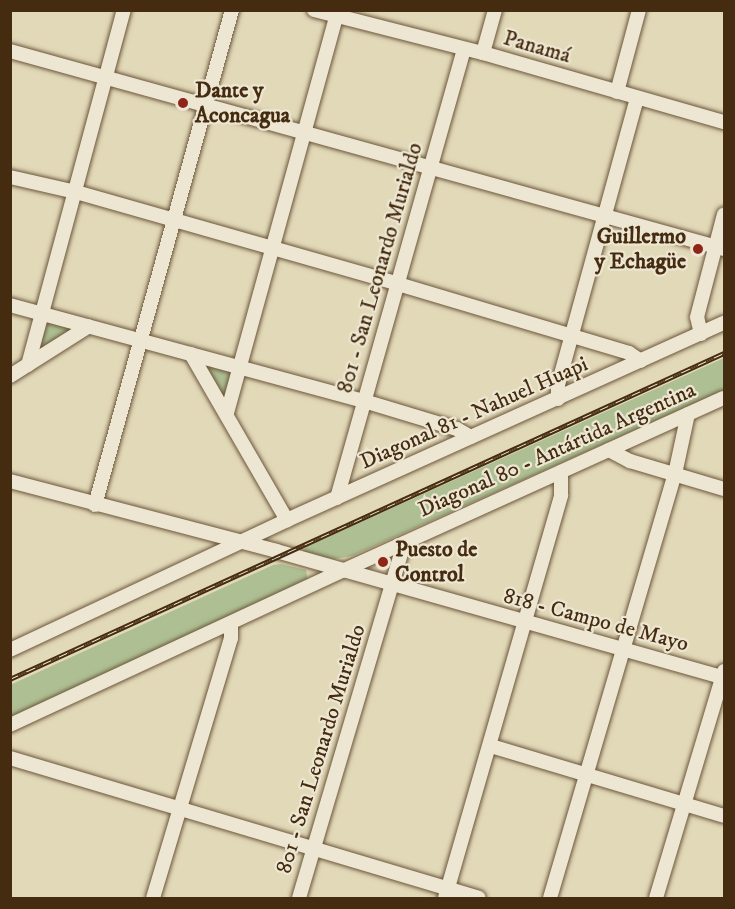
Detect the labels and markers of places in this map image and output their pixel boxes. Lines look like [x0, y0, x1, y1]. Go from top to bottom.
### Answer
place label: Dante y Aconcagua [195, 77, 290, 128]
marker: Dante y Aconcagua [176, 96, 190, 110]
place label: Guillermo y Echagüe [594, 223, 686, 274]
marker: Guillermo y Echagüe [691, 242, 705, 256]
place label: Puesto de Control [395, 536, 477, 588]
marker: Puesto de Control [376, 555, 390, 569]

